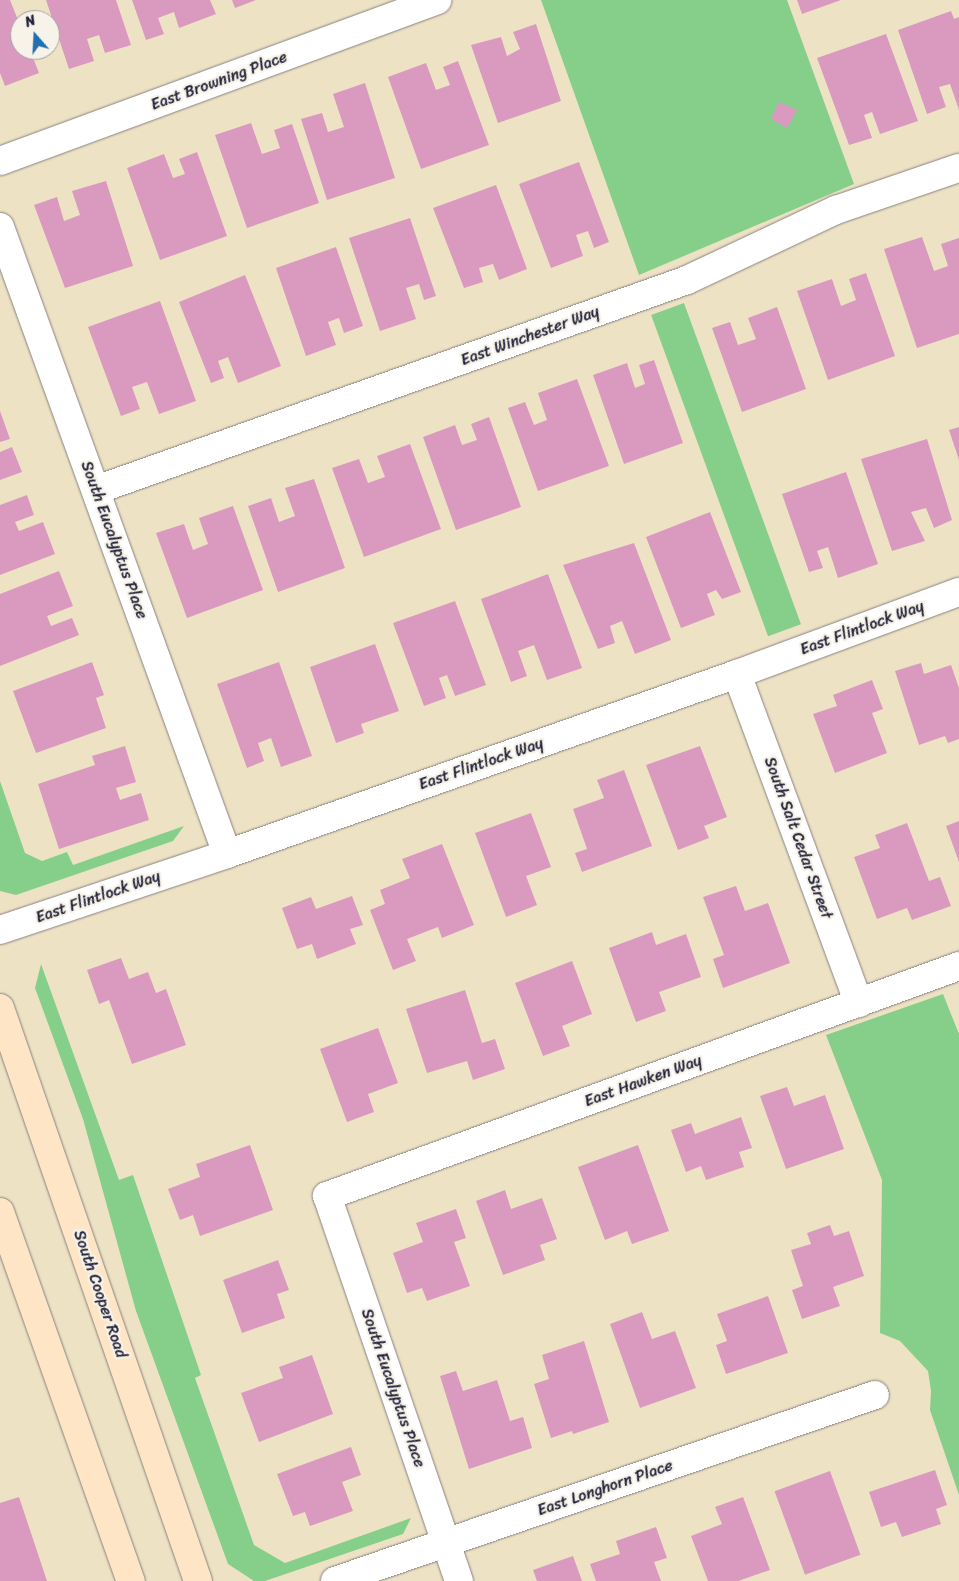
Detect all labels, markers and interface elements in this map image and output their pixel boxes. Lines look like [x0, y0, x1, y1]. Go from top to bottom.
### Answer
text: N [22, 8, 39, 35]
north arrow [10, 10, 60, 60]
street label: East Browning Place [148, 47, 290, 115]
street label: East Winchester Way [458, 302, 602, 370]
street label: South Eucalyptus Place [77, 459, 151, 621]
street label: East Flintlock Way [798, 597, 926, 659]
street label: East Flintlock Way [416, 734, 546, 794]
street label: South Salt Cedar Street [760, 754, 836, 922]
street label: East Flintlock Way [33, 867, 163, 927]
street label: East Hawken Way [581, 1051, 705, 1111]
street label: South Cooper Road [69, 1228, 131, 1360]
street label: South Eucalyptus Place [357, 1307, 429, 1469]
street label: East Longhorn Place [535, 1456, 675, 1520]

